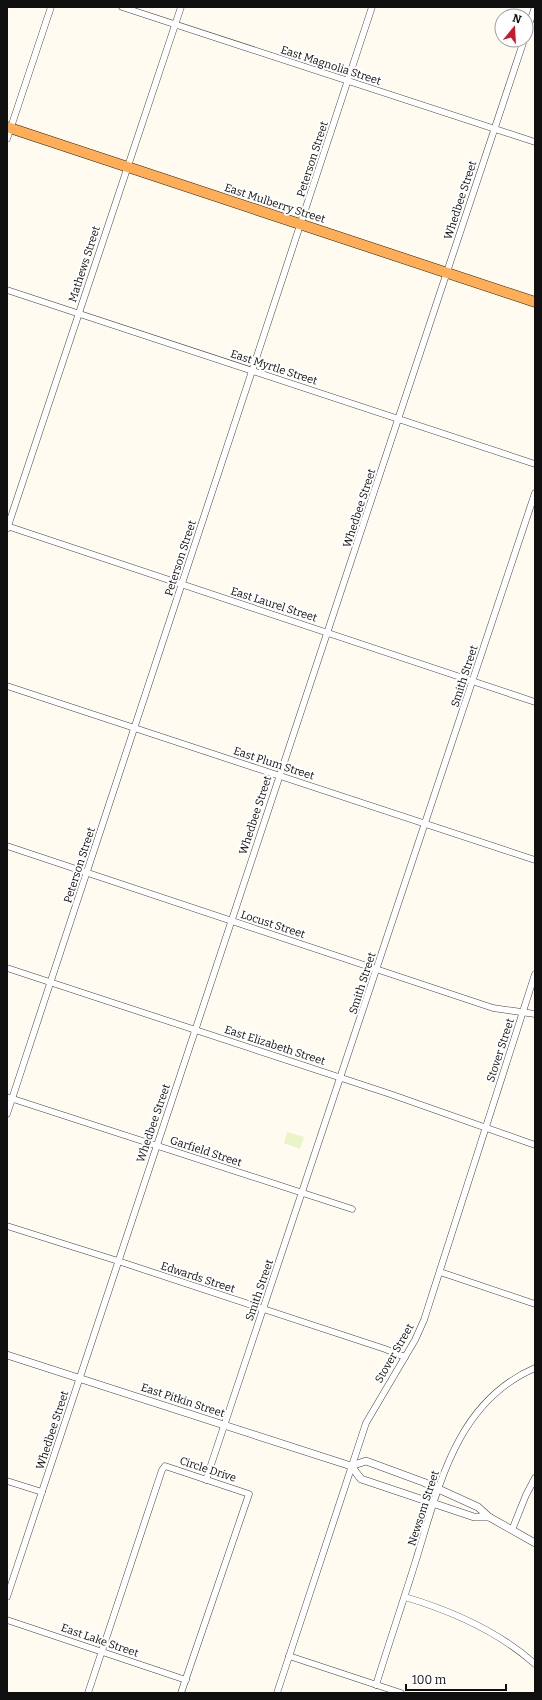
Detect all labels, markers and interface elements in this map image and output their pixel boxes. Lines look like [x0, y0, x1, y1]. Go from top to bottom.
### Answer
north arrow [494, 8, 534, 48]
text: N [511, 11, 523, 27]
street label: East Magnolia Street [279, 43, 383, 88]
street label: Peterson Street [294, 120, 331, 199]
street label: Whedbee Street [442, 159, 479, 241]
street label: East Mulberry Street [223, 181, 327, 226]
street label: Mathews Street [66, 224, 103, 304]
street label: East Myrtle Street [229, 347, 319, 388]
street label: Whedbee Street [341, 467, 378, 549]
street label: Peterson Street [162, 519, 199, 598]
street label: East Laurel Street [229, 584, 319, 625]
street label: Smith Street [448, 644, 481, 709]
street label: East Plum Street [232, 744, 316, 783]
street label: Whedbee Street [237, 774, 274, 856]
street label: Peterson Street [61, 826, 98, 905]
street label: Locust Street [239, 908, 307, 941]
street label: Smith Street [346, 951, 379, 1016]
street label: Stover Street [484, 1017, 517, 1084]
street label: East Elizabeth Street [223, 1023, 327, 1068]
street label: Whedbee Street [134, 1082, 173, 1164]
street label: Garfield Street [168, 1134, 243, 1169]
street label: Smith Street [243, 1258, 276, 1323]
street label: Edwards Street [159, 1259, 237, 1296]
street label: Stover Street [372, 1321, 417, 1385]
street label: East Pitkin Street [139, 1381, 226, 1420]
street label: Whedbee Street [34, 1389, 71, 1471]
street label: Circle Drive [178, 1454, 238, 1485]
street label: Newsom Street [405, 1469, 442, 1547]
street label: East Lake Street [59, 1621, 140, 1660]
scale bar [406, 1666, 506, 1692]
text: 100 m [412, 1673, 447, 1687]

